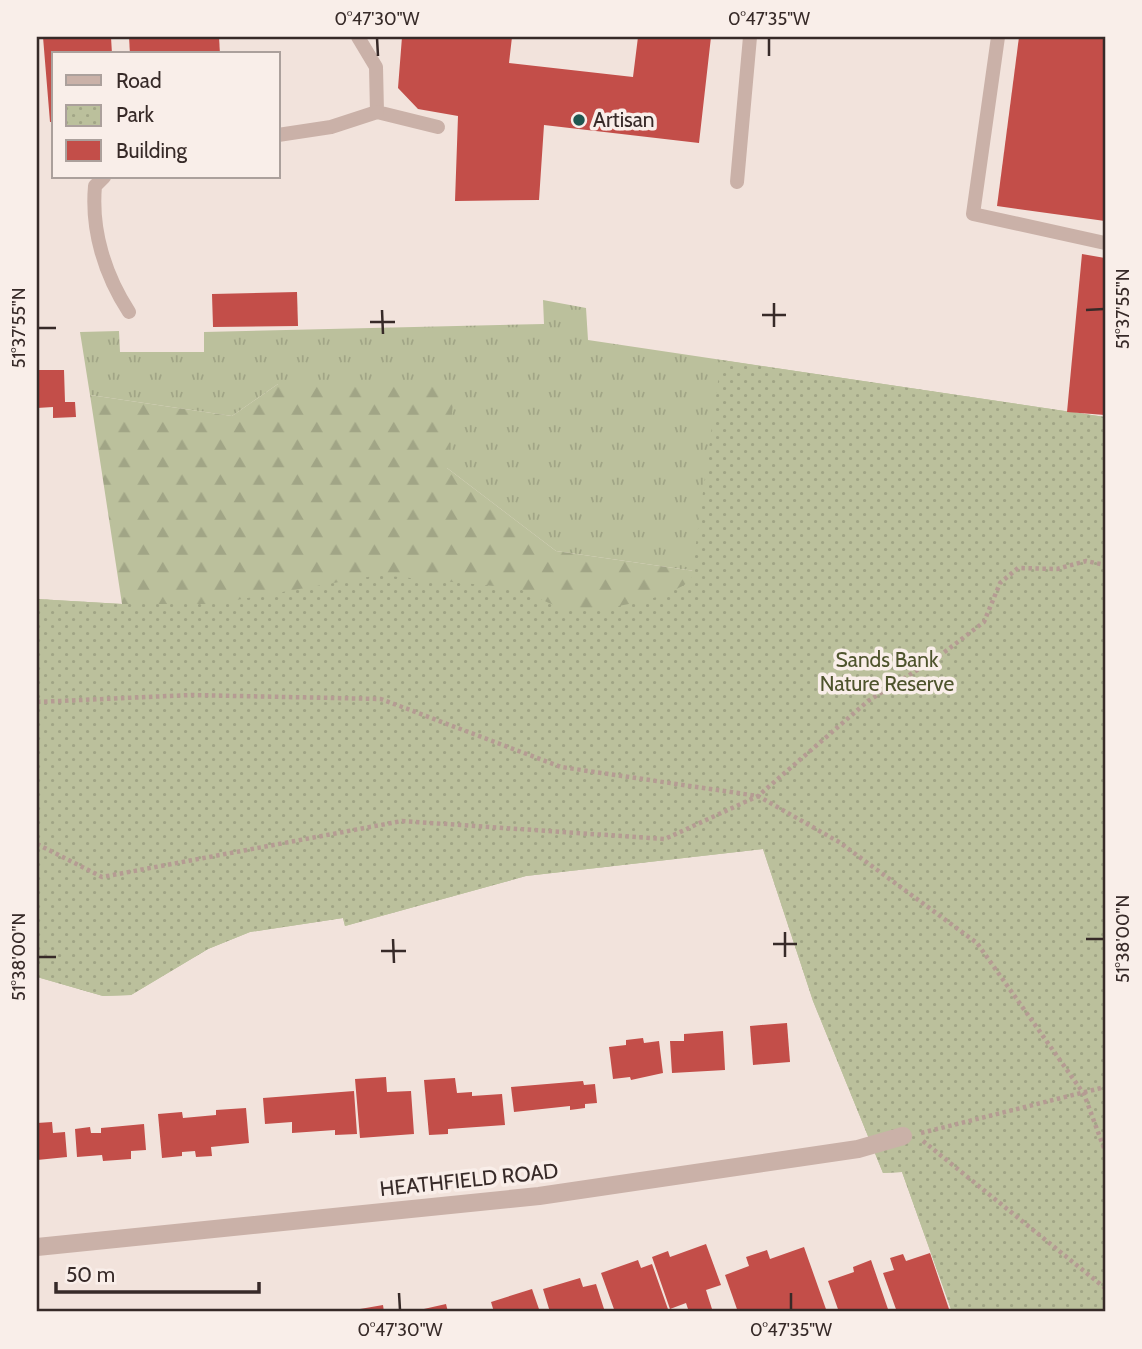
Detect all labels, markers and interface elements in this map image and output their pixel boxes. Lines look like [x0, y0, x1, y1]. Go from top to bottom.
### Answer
text: 0°47'30"W [335, 8, 420, 30]
text: 0°47'35"W [728, 8, 810, 30]
legend [52, 52, 280, 178]
text: Road [116, 68, 162, 93]
text: Park [116, 102, 154, 127]
place label: Artisan [593, 107, 655, 132]
marker: Artisan [571, 112, 587, 128]
text: Building [116, 138, 188, 163]
text: 51°37'55"N [1112, 269, 1134, 349]
text: 51°37'55"N [8, 288, 30, 368]
park label: Sands Bank Nature Reserve [820, 647, 954, 696]
text: 51°38'00"N [1112, 895, 1134, 983]
text: 51°38'00"N [8, 913, 30, 1001]
street label: HEATHFIELD ROAD [378, 1158, 560, 1201]
scale bar [56, 1251, 259, 1295]
text: 50 m [66, 1262, 115, 1287]
text: 0°47'30"W [358, 1319, 443, 1341]
text: 0°47'35"W [750, 1319, 832, 1341]

